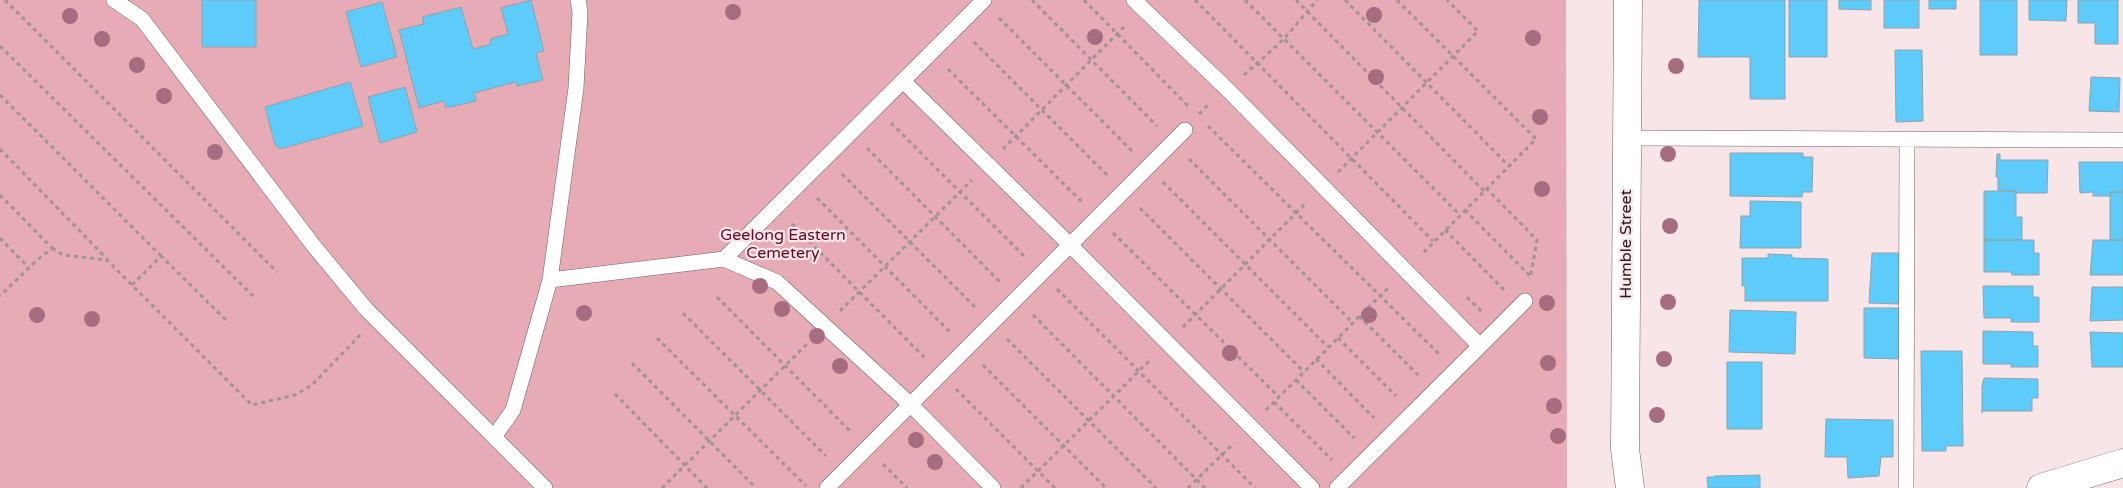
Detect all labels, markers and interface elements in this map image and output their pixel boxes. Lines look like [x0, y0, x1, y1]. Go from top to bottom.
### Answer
street label: Humble Street [1616, 189, 1636, 299]
park label: Geelong Eastern Cemetery [720, 225, 846, 263]

